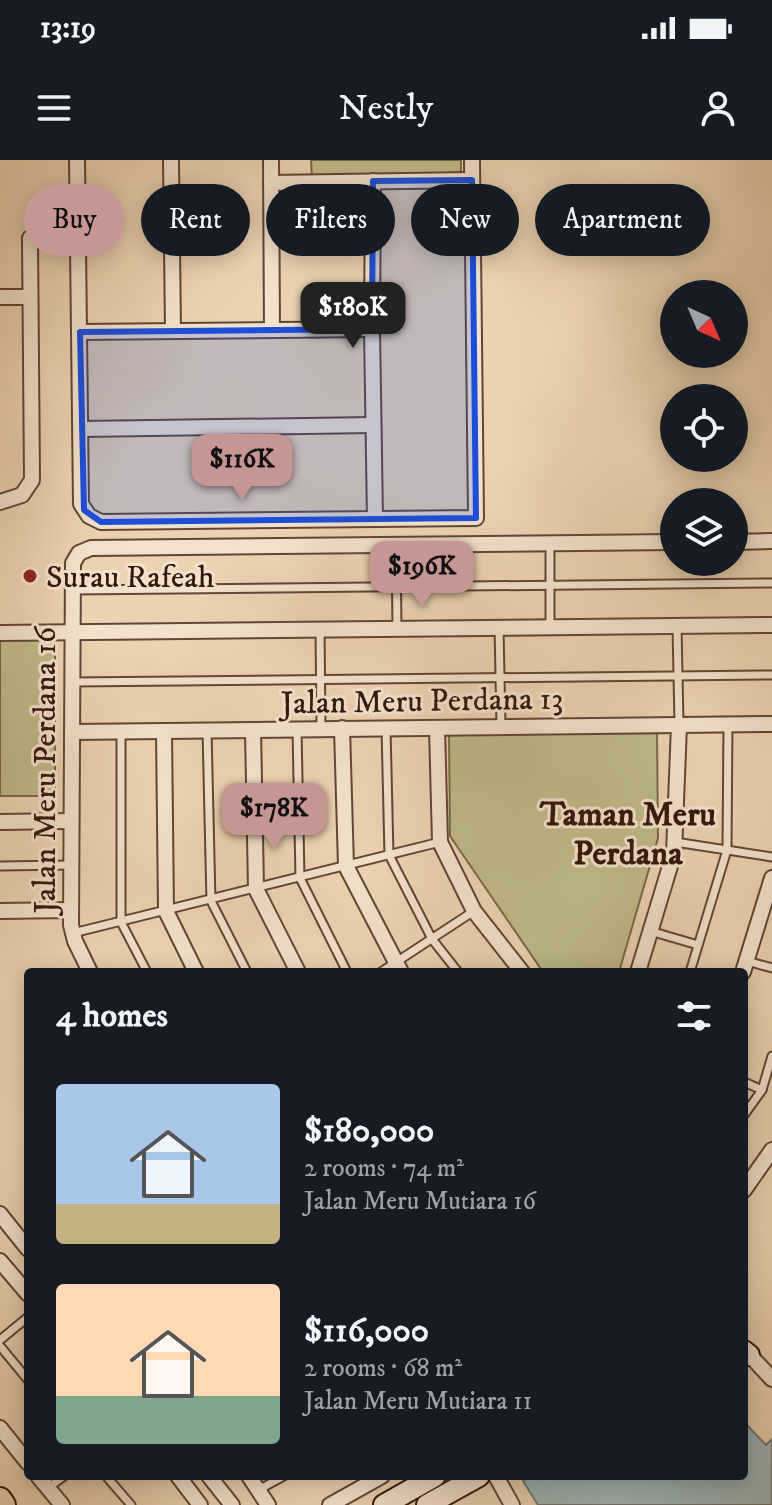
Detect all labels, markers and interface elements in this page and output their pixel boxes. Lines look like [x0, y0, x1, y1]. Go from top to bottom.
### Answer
text: 13:19 [40, 10, 96, 47]
icon: menu [32, 86, 76, 130]
text: Nestly [339, 86, 433, 131]
icon: person [696, 86, 740, 130]
chip: Buy [24, 184, 125, 256]
chip: Rent [141, 184, 250, 256]
chip: Filters [266, 184, 395, 256]
chip: New [411, 184, 519, 256]
chip: Apartment [535, 184, 710, 256]
north arrow [660, 280, 748, 368]
map controls [660, 280, 748, 576]
pin: $180K [297, 282, 409, 350]
text: $180K [319, 291, 388, 324]
button: locate [660, 384, 748, 472]
pin: $116K [186, 434, 298, 502]
text: $116K [210, 443, 274, 476]
button: layers [660, 488, 748, 576]
pin: $196K [366, 541, 478, 609]
text: $196K [388, 550, 456, 583]
place label: Surau Rafeah [46, 558, 215, 598]
marker: Surau Rafeah [21, 567, 39, 585]
street label: Jalan Meru Perdana 16 [26, 625, 66, 916]
street label: Jalan Meru Perdana 13 [278, 680, 564, 725]
pin: $178K [218, 783, 330, 851]
text: $178K [240, 792, 308, 825]
district label: Taman Meru Perdana [539, 794, 716, 875]
icon: filters [672, 994, 716, 1038]
text: 4 homes [56, 995, 168, 1037]
text: $180,000 [304, 1110, 434, 1152]
icon: home [120, 1116, 216, 1212]
text: 2 rooms · 74 m² [304, 1152, 464, 1185]
text: Jalan Meru Mutiara 16 [304, 1185, 536, 1218]
text: $116,000 [304, 1310, 429, 1352]
icon: home [120, 1316, 216, 1412]
text: 2 rooms · 68 m² [304, 1352, 462, 1385]
text: Jalan Meru Mutiara 11 [304, 1385, 532, 1418]

